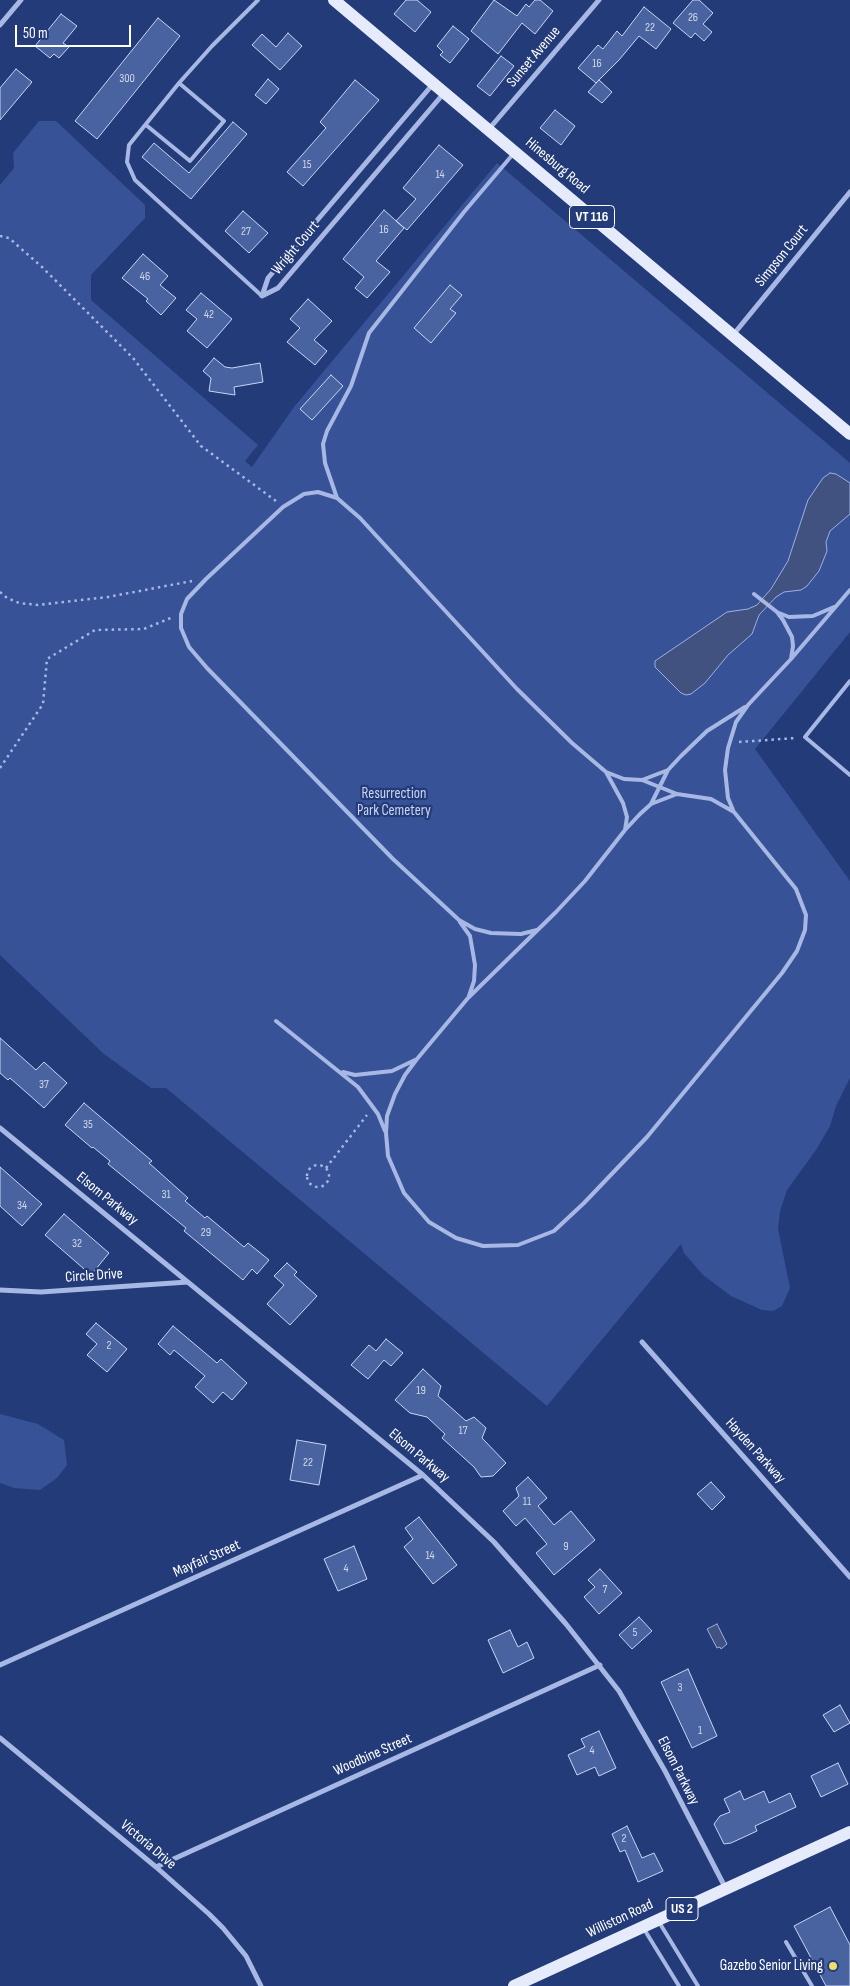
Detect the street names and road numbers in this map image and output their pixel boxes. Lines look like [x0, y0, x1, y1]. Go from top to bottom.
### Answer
street label: Sunset Avenue [503, 23, 565, 91]
street label: Hinesburg Road [521, 134, 593, 198]
road number: VT 116 [570, 206, 614, 228]
street label: Wright Court [268, 217, 324, 279]
street label: Simpson Court [752, 222, 812, 290]
street label: Elsom Parkway [72, 1169, 142, 1229]
street label: Circle Drive [65, 1265, 123, 1287]
street label: Hayden Parkway [721, 1415, 789, 1487]
street label: Elsom Parkway [385, 1425, 453, 1487]
street label: Mayfair Street [171, 1536, 243, 1582]
street label: Woodbine Street [331, 1730, 415, 1780]
street label: Elsom Parkway [653, 1734, 703, 1808]
street label: Victoria Drive [116, 1816, 180, 1874]
street label: Williston Road [584, 1896, 656, 1942]
road number: US 2 [666, 1898, 698, 1920]

